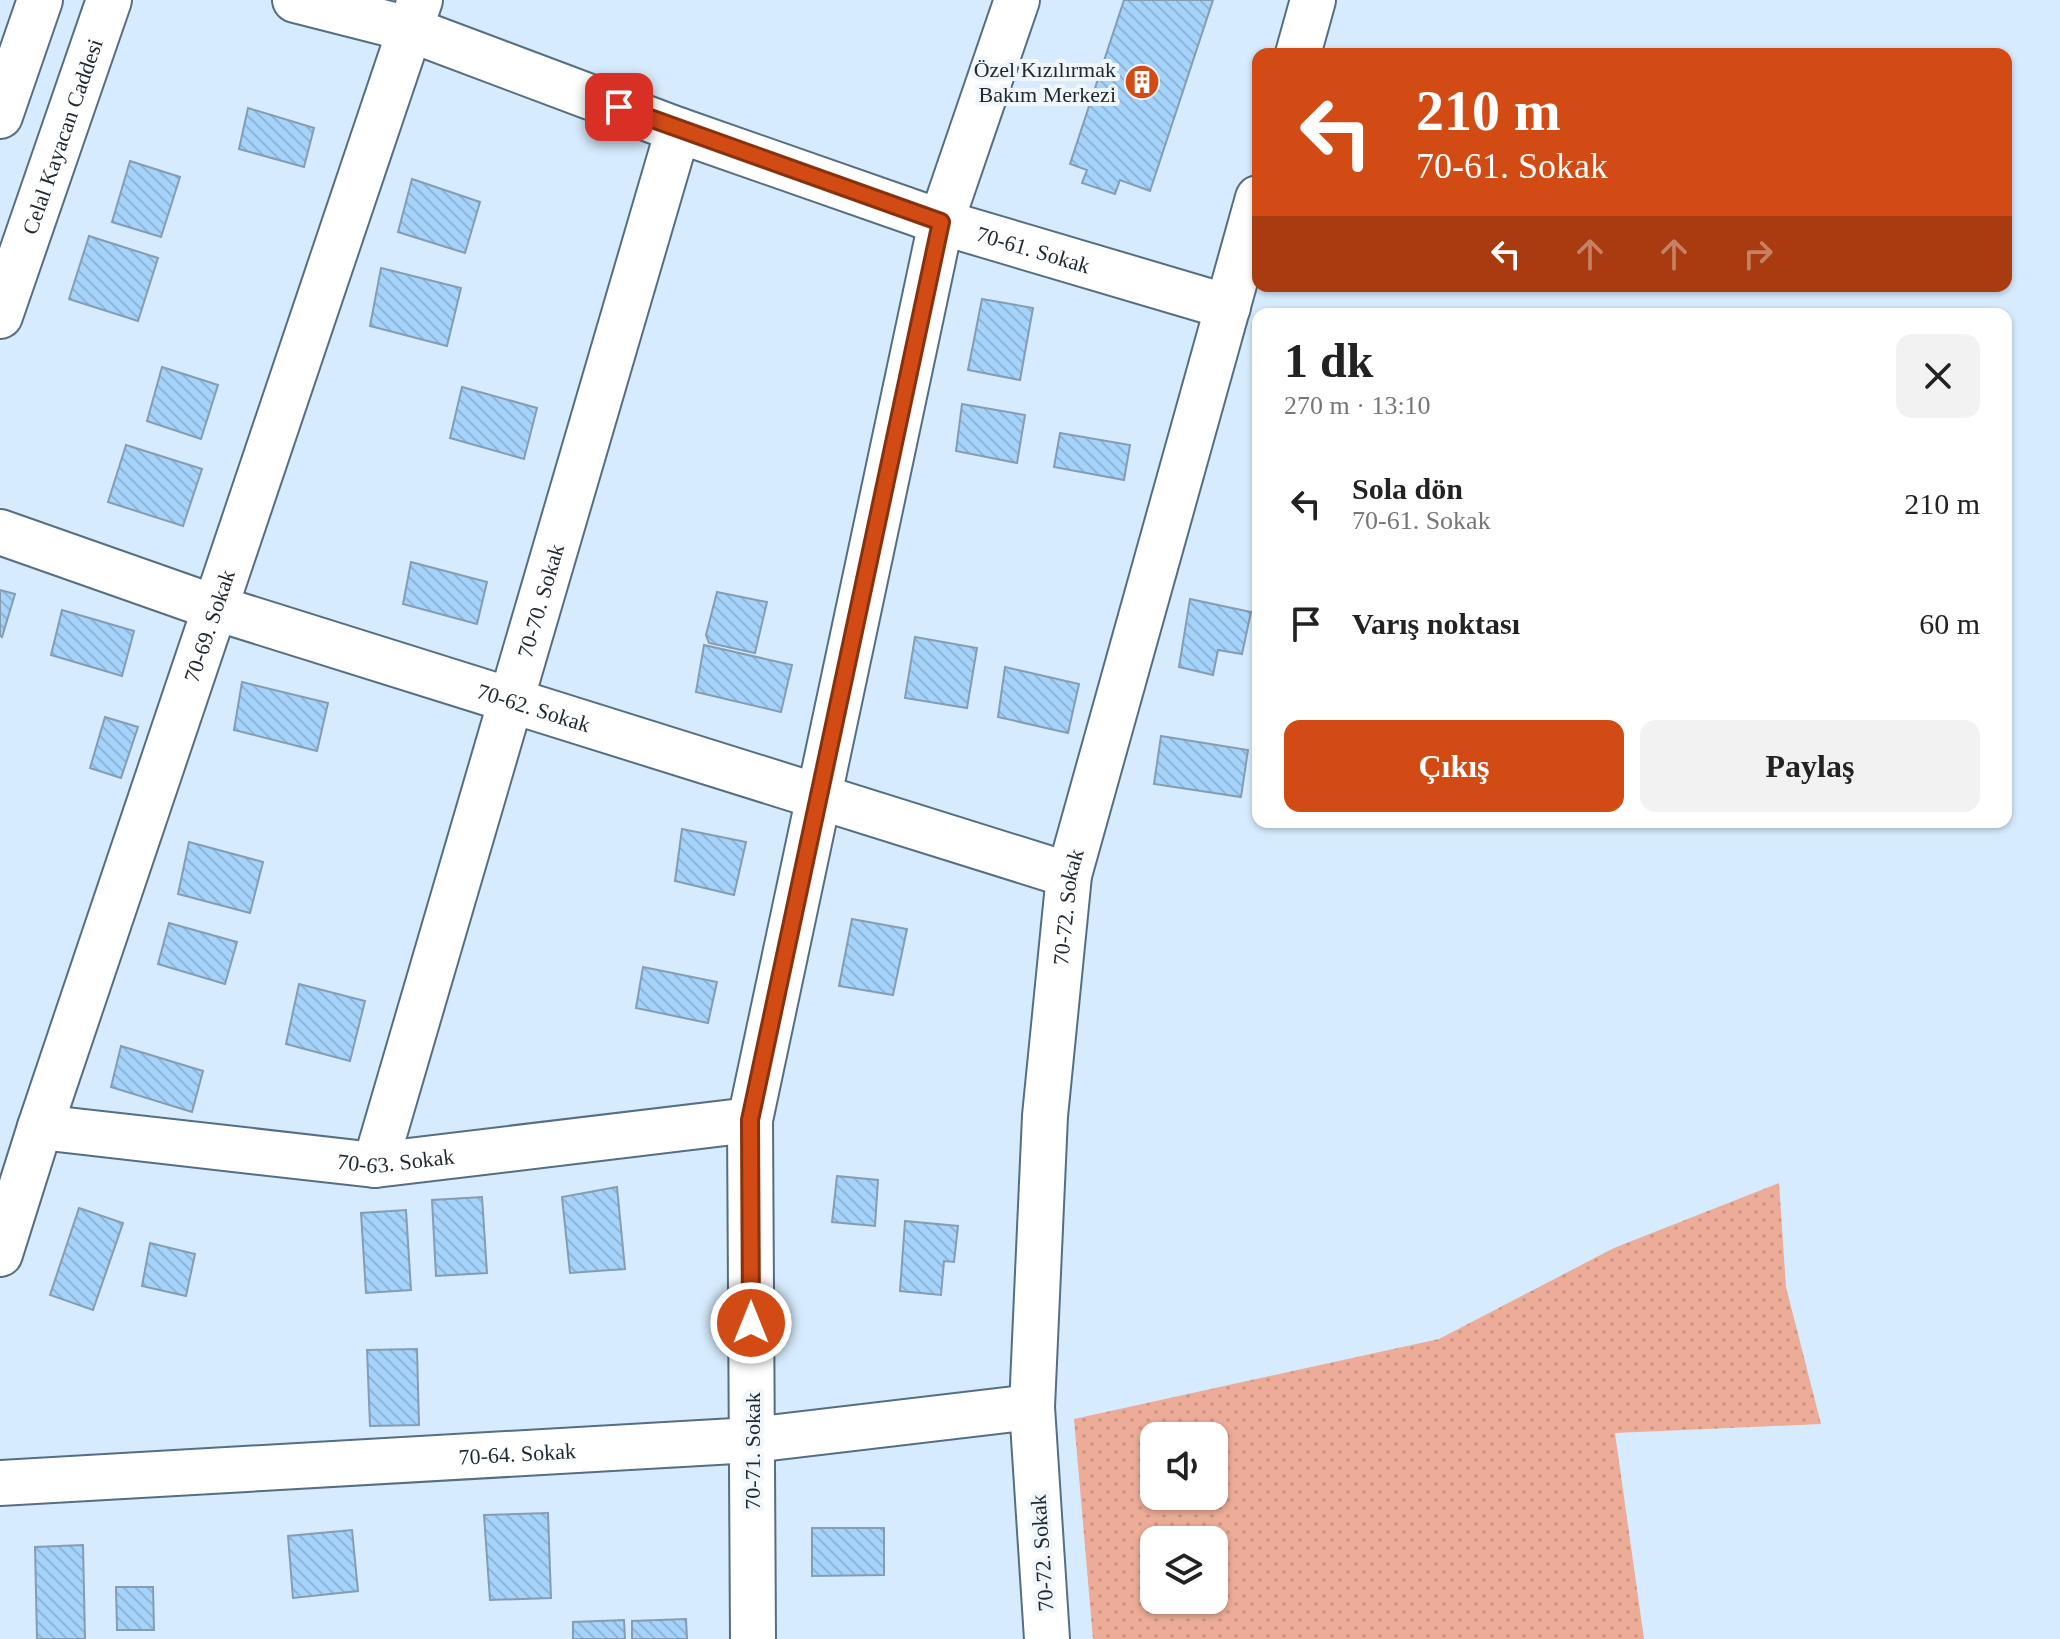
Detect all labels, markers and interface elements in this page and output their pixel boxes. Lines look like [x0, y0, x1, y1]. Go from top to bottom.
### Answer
street label: Celal Kayacan Caddesi [17, 35, 107, 238]
place label: Özel Kızılırmak Bakım Merkezi [974, 57, 1116, 107]
building icon: Özel Kızılırmak Bakım Merkezi [1123, 63, 1161, 101]
pin [585, 73, 653, 141]
icon: left [1284, 80, 1388, 184]
text: 210 m [1416, 80, 1561, 142]
icon: arrive [597, 85, 641, 129]
text: 70-61. Sokak [1416, 146, 1608, 186]
street label: 70-61. Sokak [974, 221, 1093, 278]
icon: left [1484, 232, 1528, 276]
icon: ahead [1568, 232, 1612, 276]
icon: ahead [1652, 232, 1696, 276]
icon: right [1736, 232, 1780, 276]
text: 1 dk [1284, 334, 1373, 387]
button: close [1896, 334, 1980, 418]
text: 270 m · 13:10 [1284, 391, 1431, 420]
text: Sola dön [1352, 472, 1463, 505]
icon: left [1284, 482, 1328, 526]
text: 210 m [1904, 487, 1980, 520]
text: 70-61. Sokak [1352, 506, 1491, 535]
street label: 70-70. Sokak [512, 541, 569, 661]
street label: 70-69. Sokak [178, 566, 240, 685]
icon: arrive [1284, 602, 1328, 646]
text: Varış noktası [1352, 607, 1520, 640]
text: 60 m [1919, 607, 1980, 640]
street label: 70-62. Sokak [474, 678, 594, 737]
button: Çıkış [1284, 720, 1624, 812]
button: Paylaş [1640, 720, 1980, 812]
street label: 70-72. Sokak [1048, 846, 1088, 966]
street label: 70-63. Sokak [336, 1143, 455, 1178]
position arrow [709, 1281, 793, 1365]
street label: 70-71. Sokak [740, 1392, 765, 1510]
map controls [1140, 1422, 1228, 1614]
button: sound [1140, 1422, 1228, 1510]
street label: 70-64. Sokak [458, 1438, 576, 1469]
street label: 70-72. Sokak [1025, 1494, 1059, 1612]
button: layers [1140, 1526, 1228, 1614]

